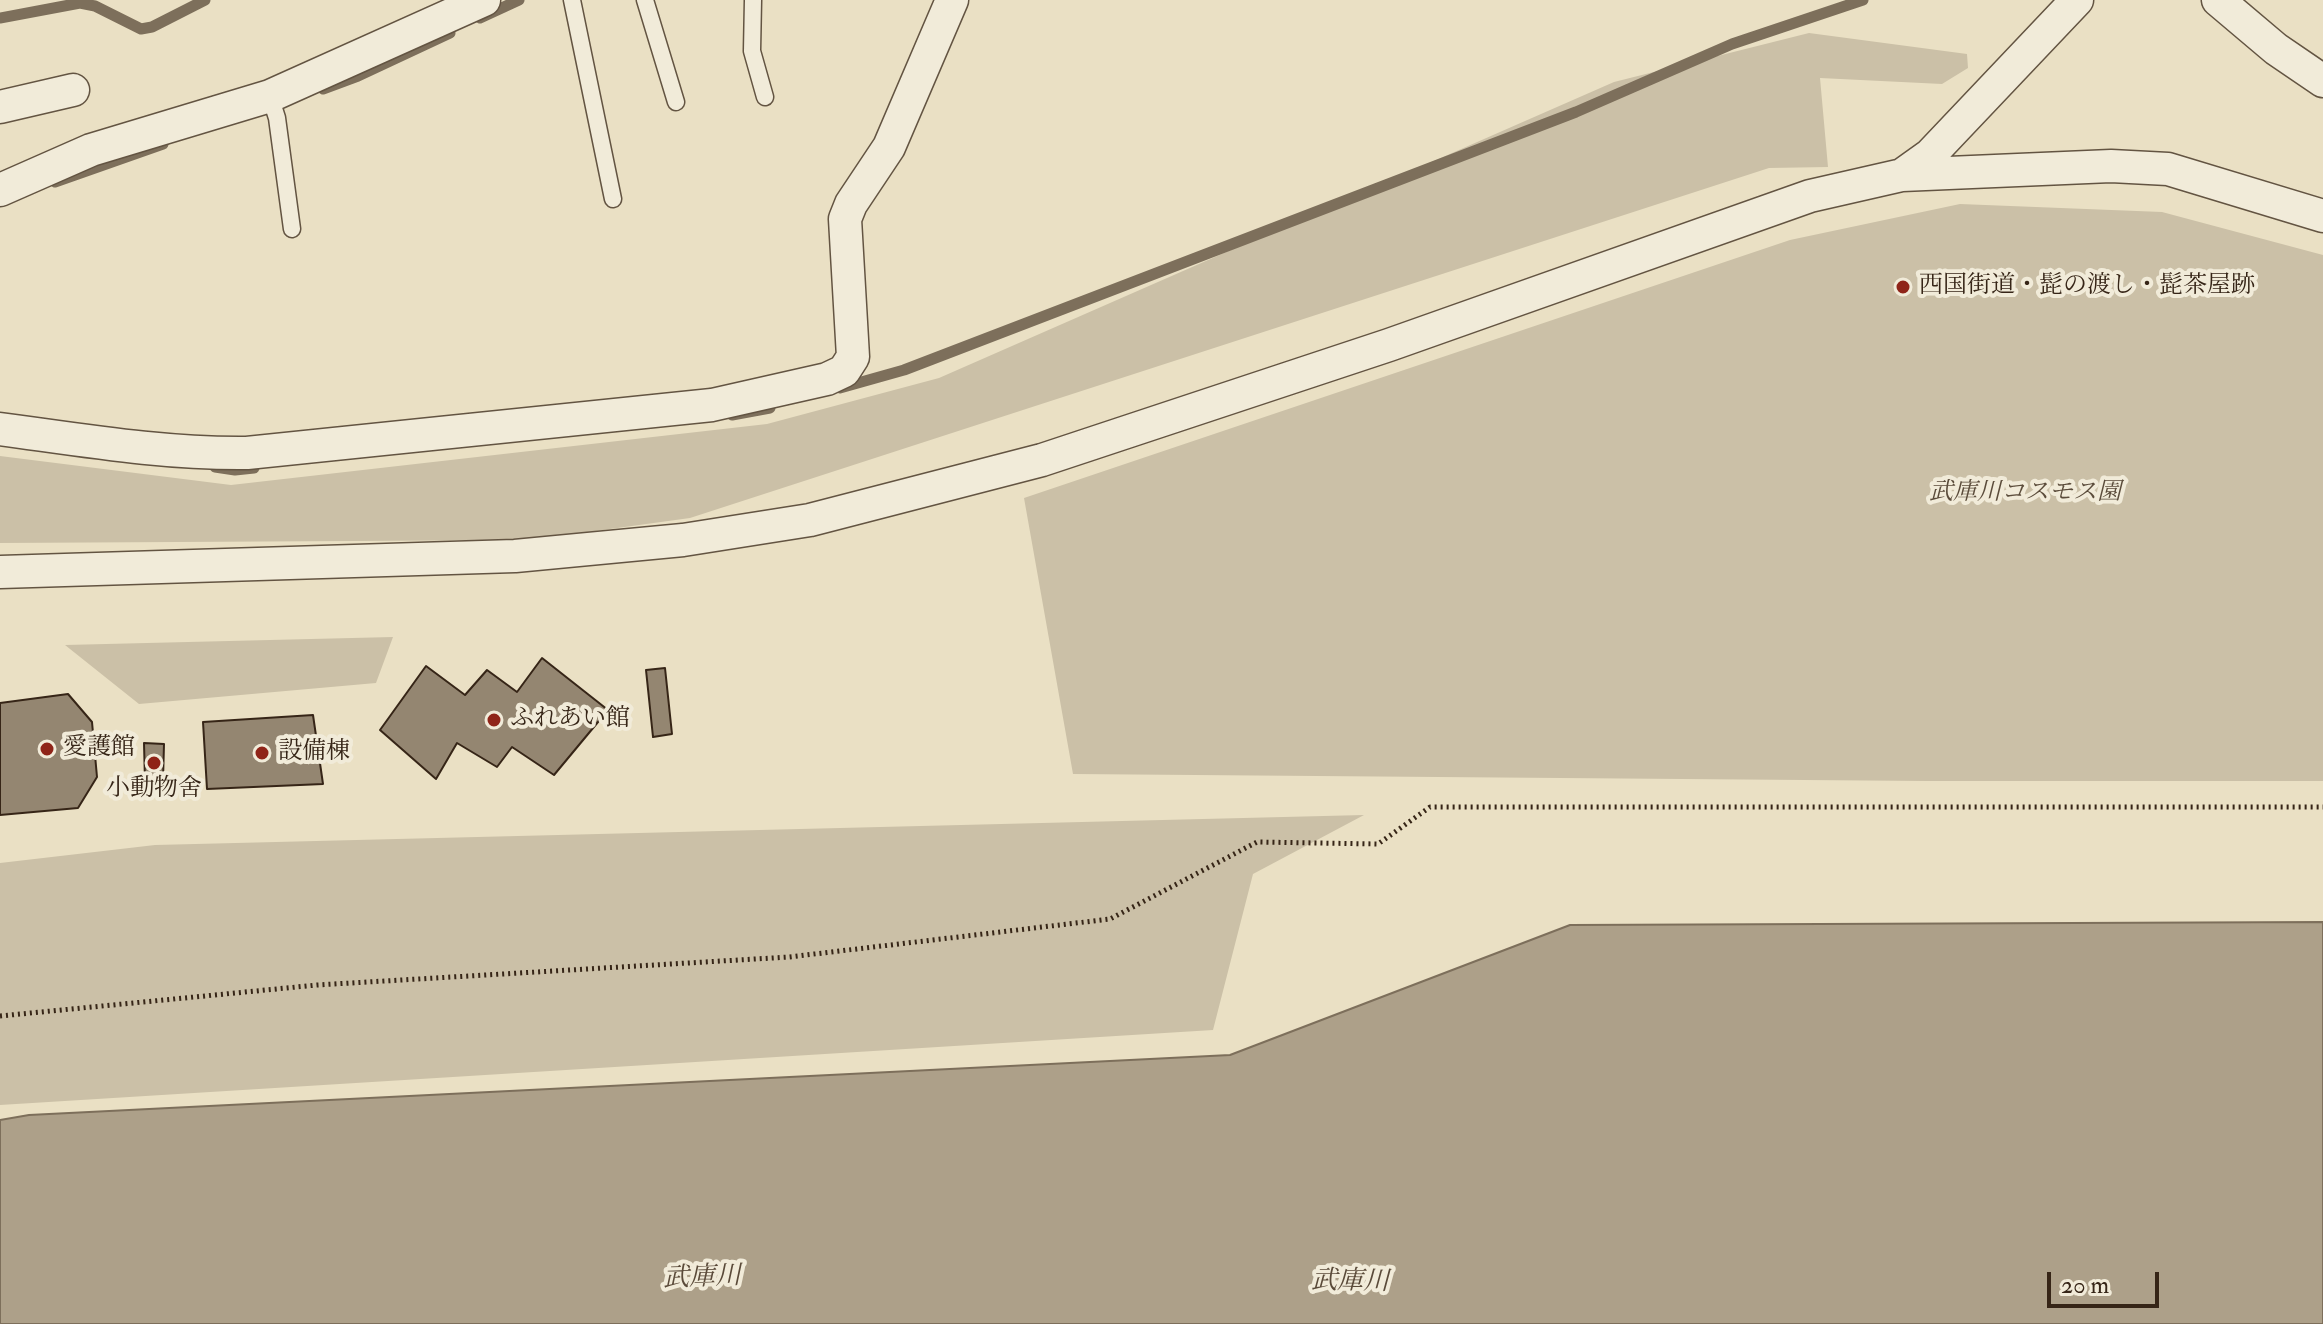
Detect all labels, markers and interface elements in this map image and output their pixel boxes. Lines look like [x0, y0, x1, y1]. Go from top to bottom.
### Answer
place label: 西国街道・髭の渡し・髭茶屋跡 [1919, 273, 2255, 301]
marker: 西国街道・髭の渡し・髭茶屋跡 [1894, 278, 1912, 296]
park label: 武庫川コスモス園 [1929, 480, 2121, 508]
place label: ふれあい館 [510, 706, 630, 734]
marker: ふれあい館 [485, 711, 503, 729]
place label: 愛護館 [63, 735, 135, 763]
place label: 設備棟 [278, 739, 350, 767]
marker: 愛護館 [38, 740, 56, 758]
marker: 設備棟 [253, 744, 271, 762]
marker: 小動物舍 [145, 754, 163, 772]
place label: 小動物舍 [106, 776, 202, 804]
scale bar [2051, 1256, 2163, 1306]
water label: 武庫川 [662, 1262, 742, 1296]
water label: 武庫川 [1311, 1267, 1389, 1299]
text: 20 m [2061, 1270, 2109, 1301]

